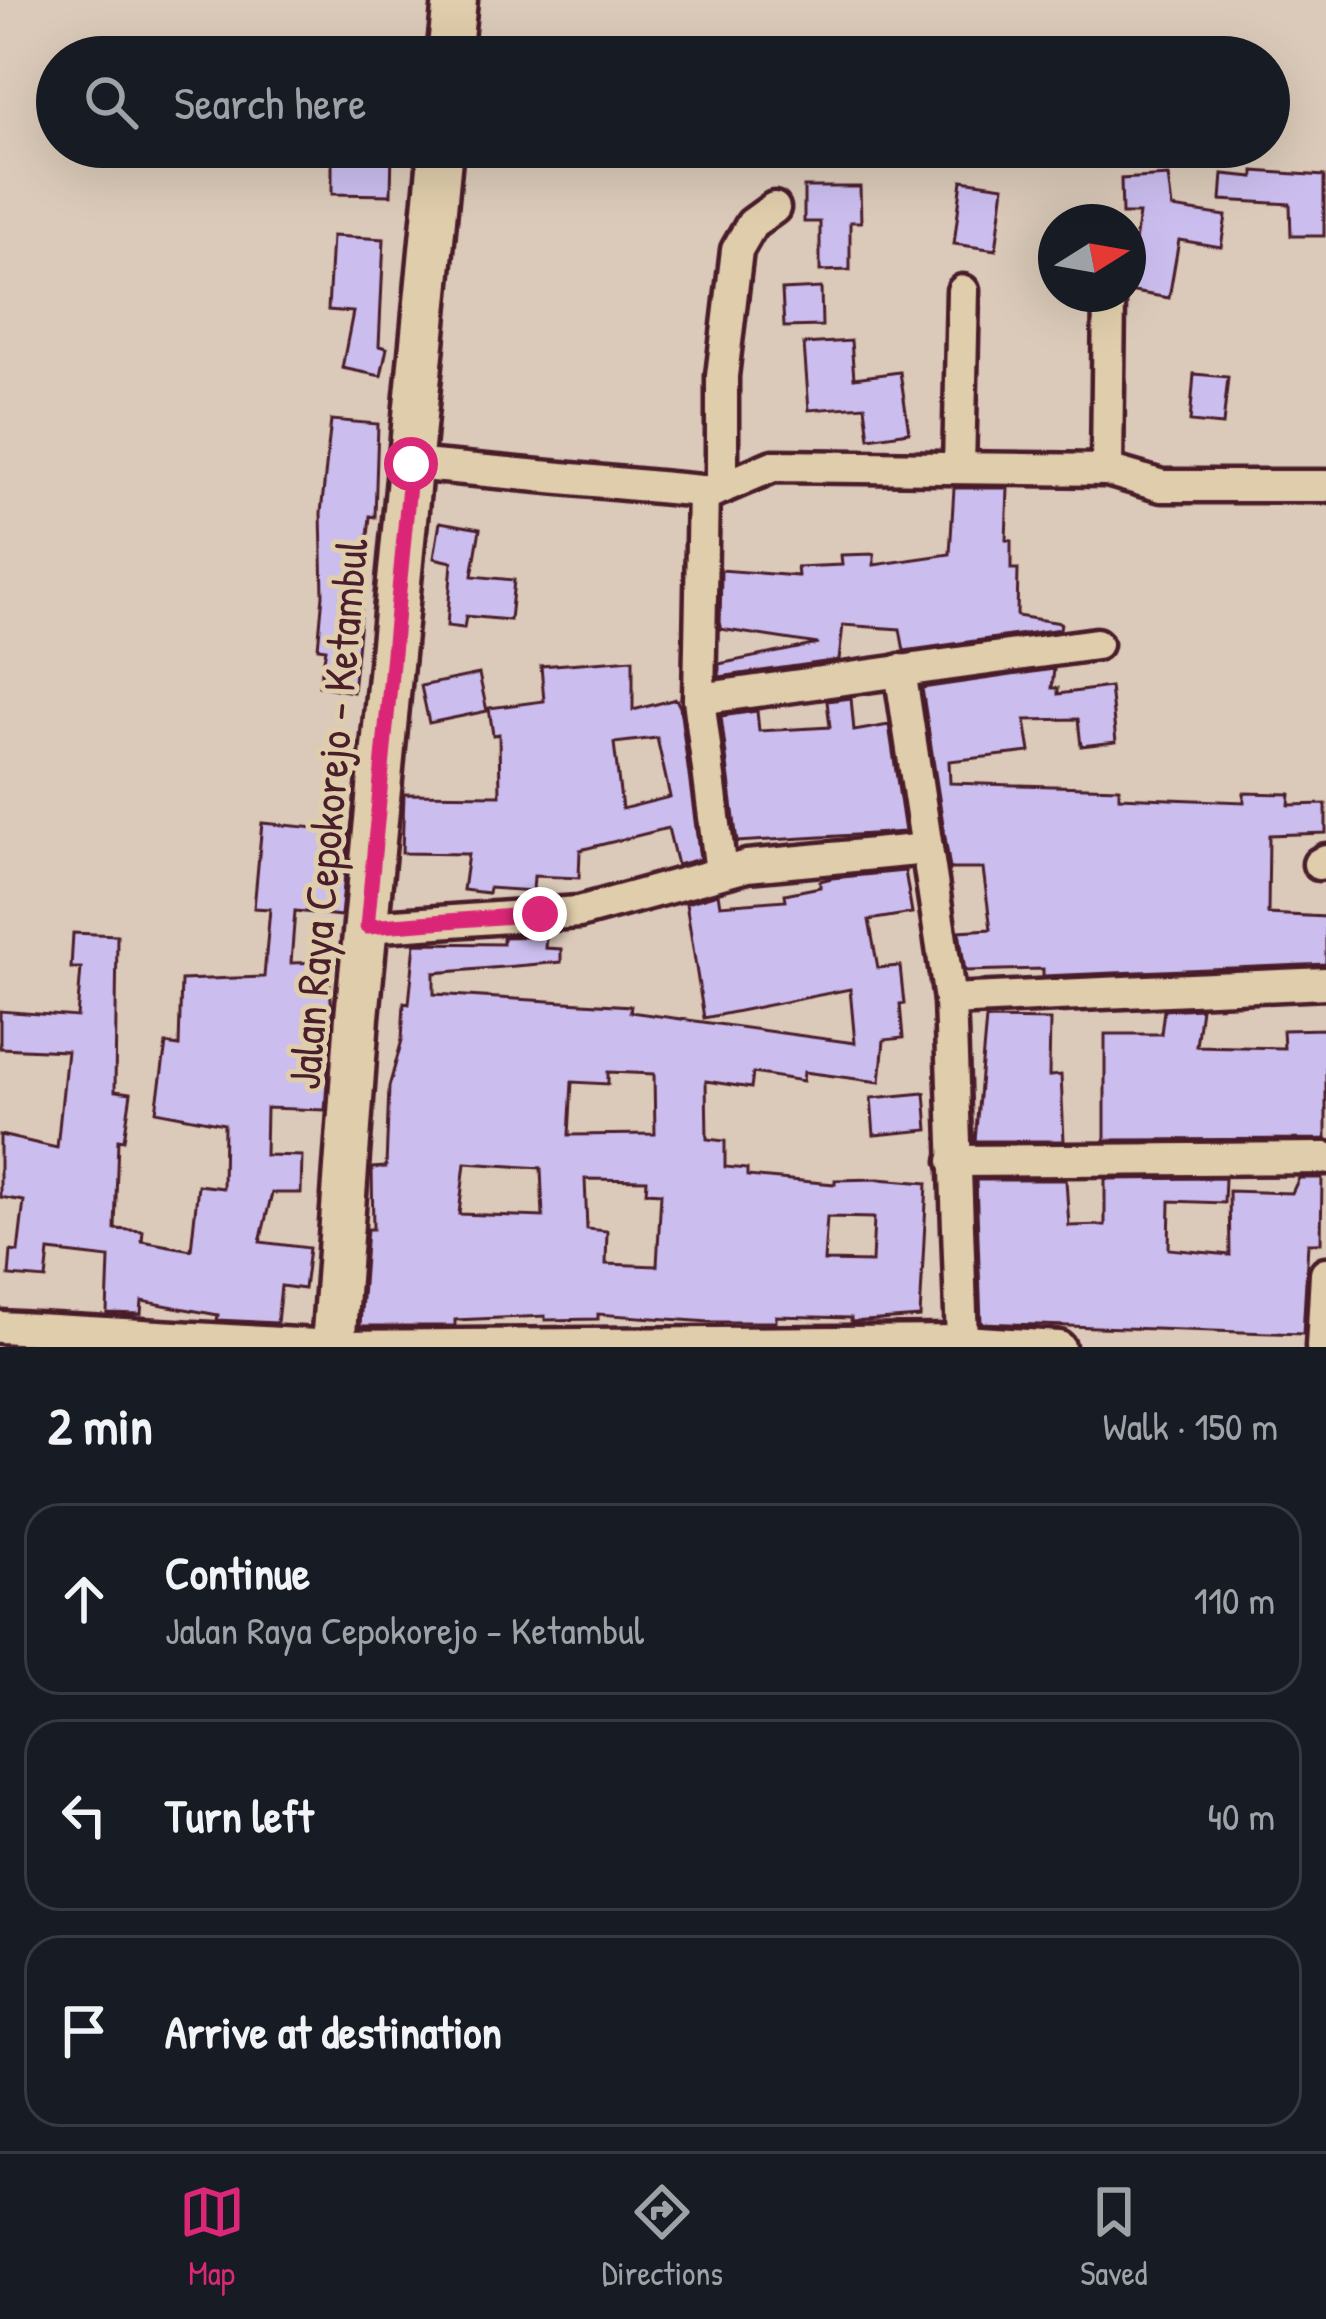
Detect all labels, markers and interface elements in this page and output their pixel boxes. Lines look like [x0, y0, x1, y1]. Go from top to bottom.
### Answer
search box [36, 36, 1290, 168]
icon: search [78, 69, 144, 135]
text: Search here [174, 72, 366, 133]
north arrow [1038, 204, 1146, 312]
route start [384, 437, 438, 491]
street label: Jalan Raya Cepokorejo - Ketambul [273, 536, 381, 1092]
route end [513, 887, 567, 941]
text: 2 min [48, 1391, 153, 1460]
text: Walk · 150 m [1103, 1399, 1278, 1452]
text: Continue [165, 1542, 310, 1603]
icon: ahead [51, 1566, 117, 1632]
text: 110 m [1194, 1573, 1275, 1626]
text: Jalan Raya Cepokorejo - Ketambul [165, 1603, 644, 1656]
icon: left [51, 1782, 117, 1848]
text: Turn left [165, 1785, 314, 1846]
text: 40 m [1207, 1789, 1275, 1842]
icon: arrive [51, 1998, 117, 2064]
text: Arrive at destination [165, 2001, 502, 2062]
tab: Map [179, 2179, 245, 2295]
tab: Directions [602, 2179, 723, 2295]
tab: Saved [1080, 2179, 1147, 2295]

